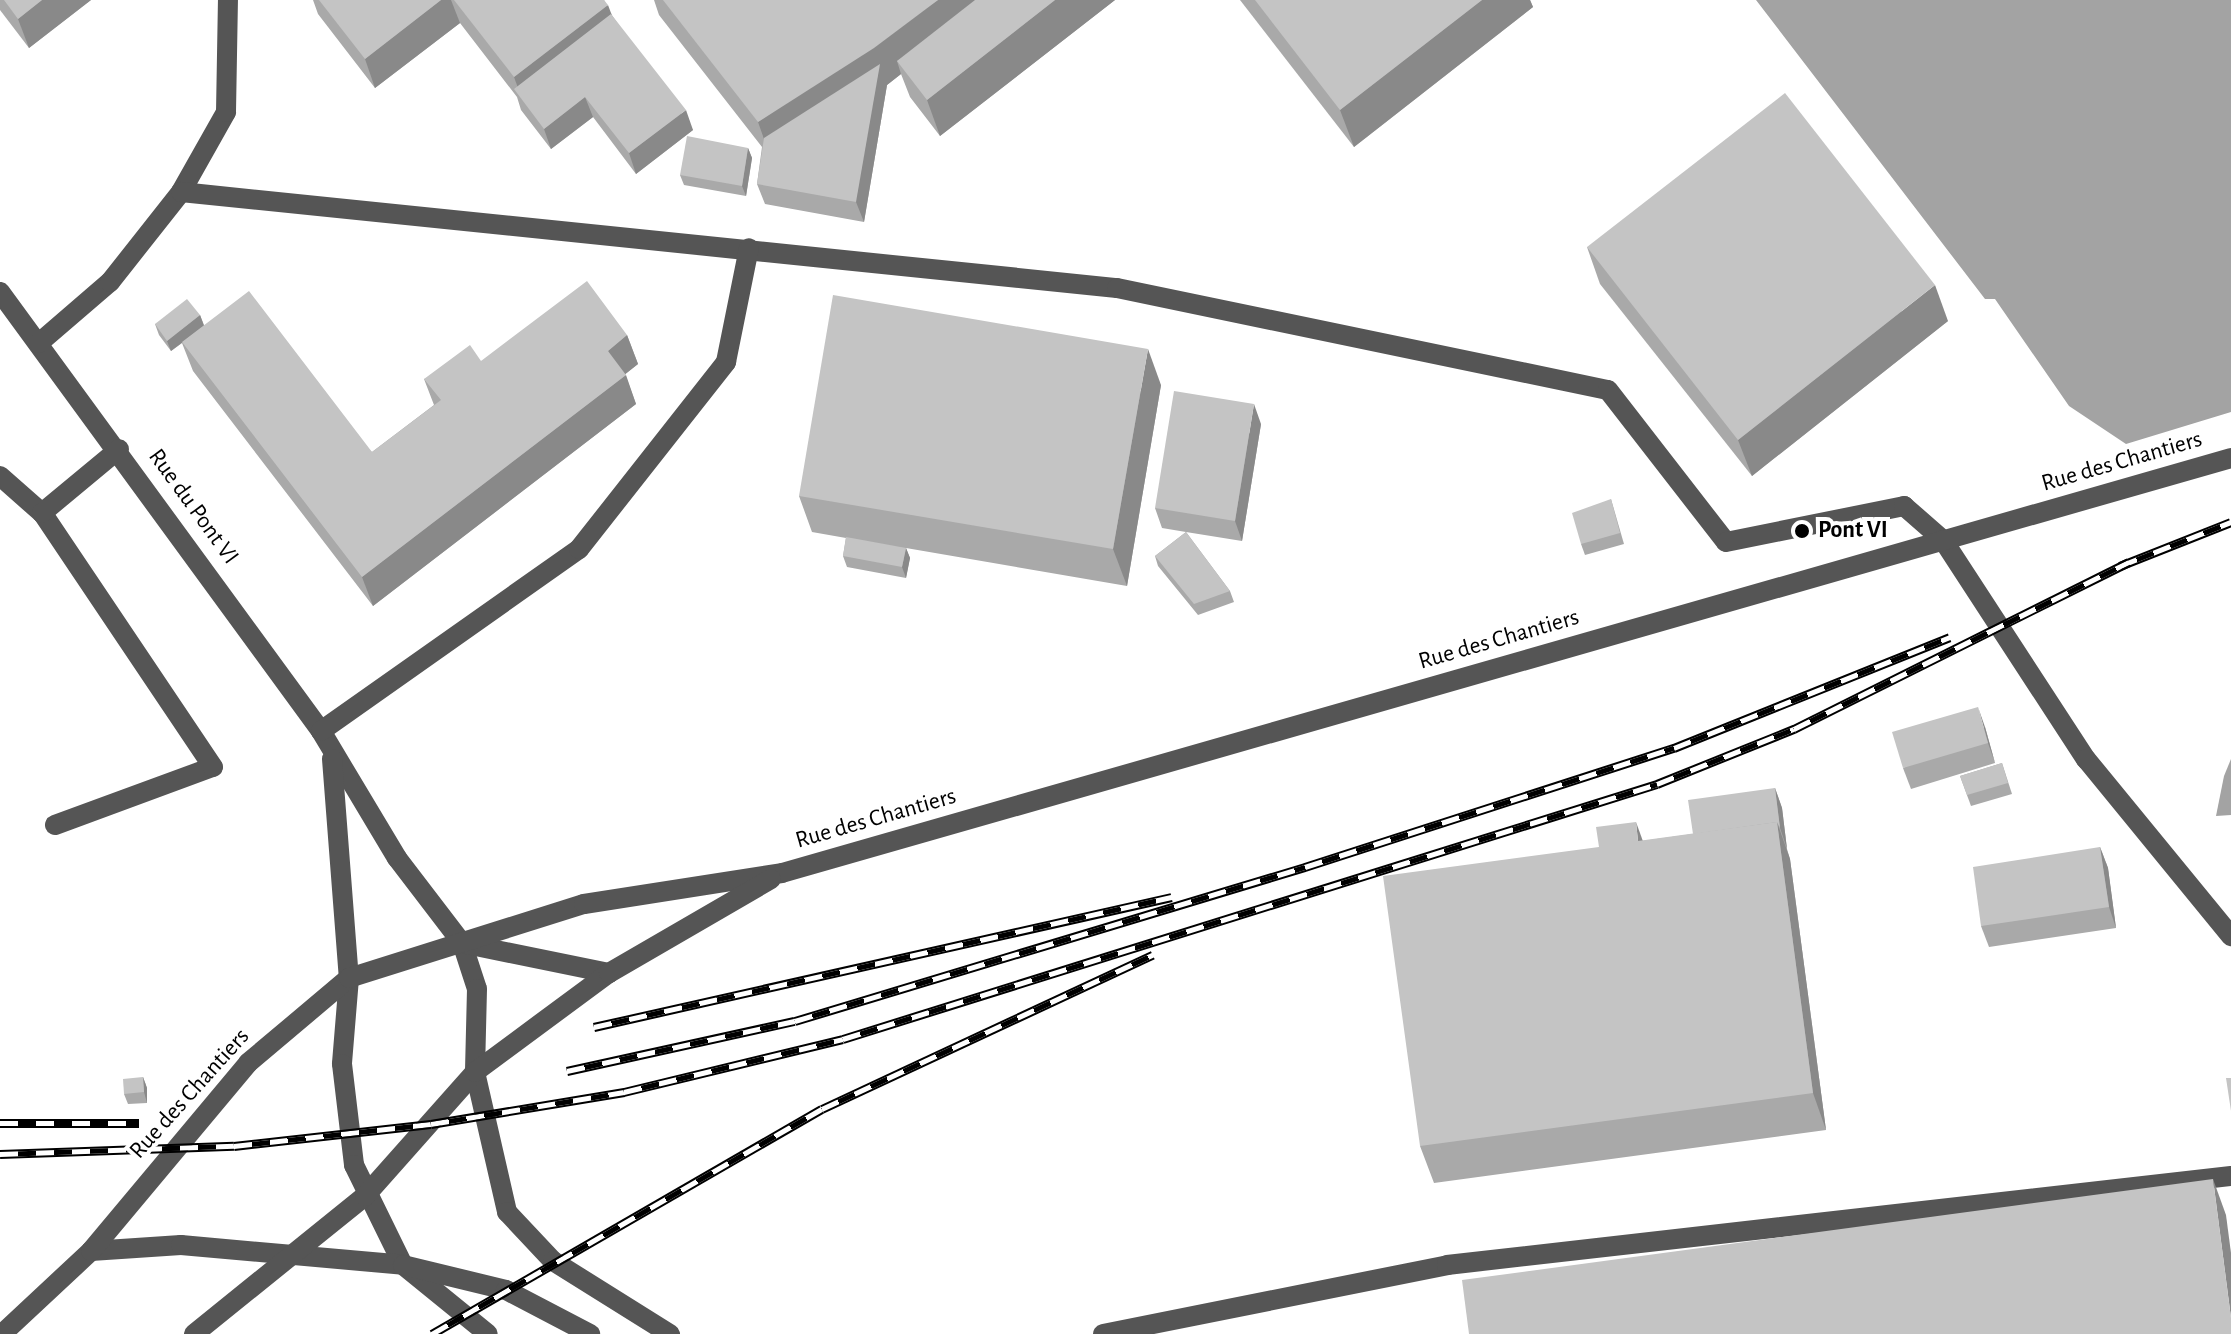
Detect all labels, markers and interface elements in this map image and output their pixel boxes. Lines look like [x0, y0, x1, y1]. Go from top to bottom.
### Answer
street label: Rue des Chantiers [2038, 425, 2206, 499]
street label: Rue du Pont VI [141, 444, 245, 570]
place label: Pont VI [1818, 517, 1888, 545]
marker: Pont VI [1793, 522, 1811, 540]
street label: Rue des Chantiers [1415, 603, 1583, 677]
street label: Rue des Chantiers [792, 782, 960, 856]
street label: Rue des Chantiers [124, 1023, 256, 1165]

